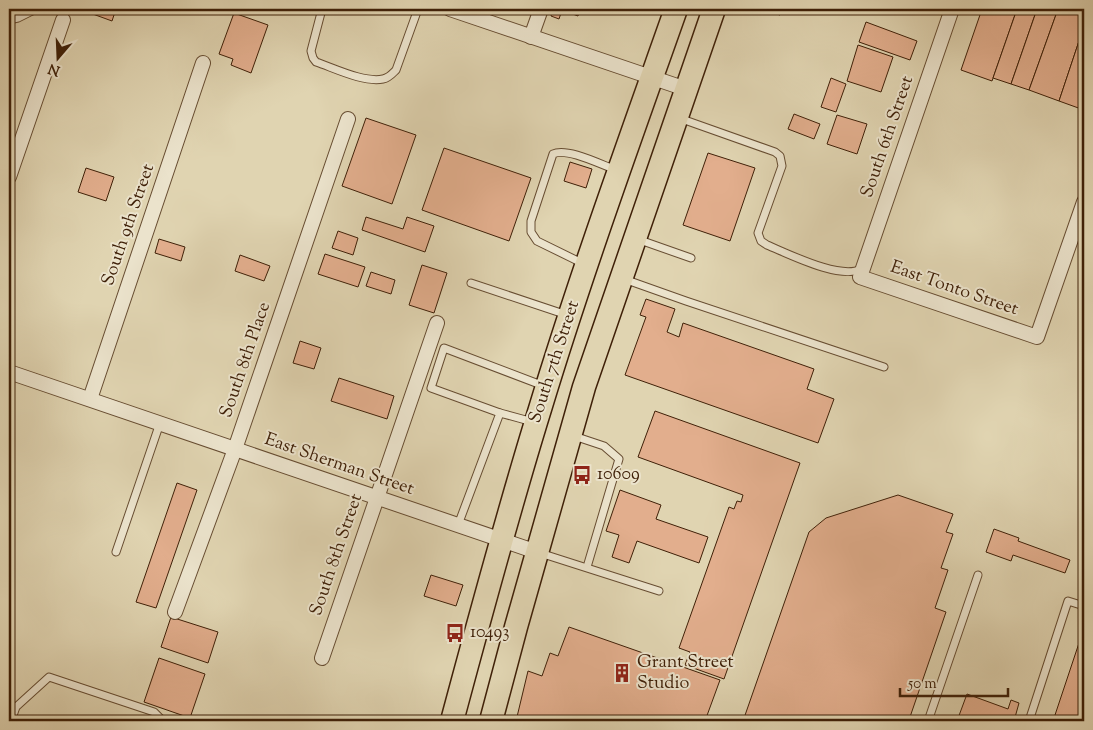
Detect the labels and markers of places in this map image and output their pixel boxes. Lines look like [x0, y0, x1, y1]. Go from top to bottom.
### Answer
place label: 10609 [597, 462, 640, 488]
bus stop icon: 10609 [571, 464, 593, 486]
place label: 10493 [470, 620, 510, 646]
bus stop icon: 10493 [444, 622, 466, 644]
place label: Grant Street Studio [637, 650, 734, 697]
building icon: Grant Street Studio [611, 662, 633, 684]

